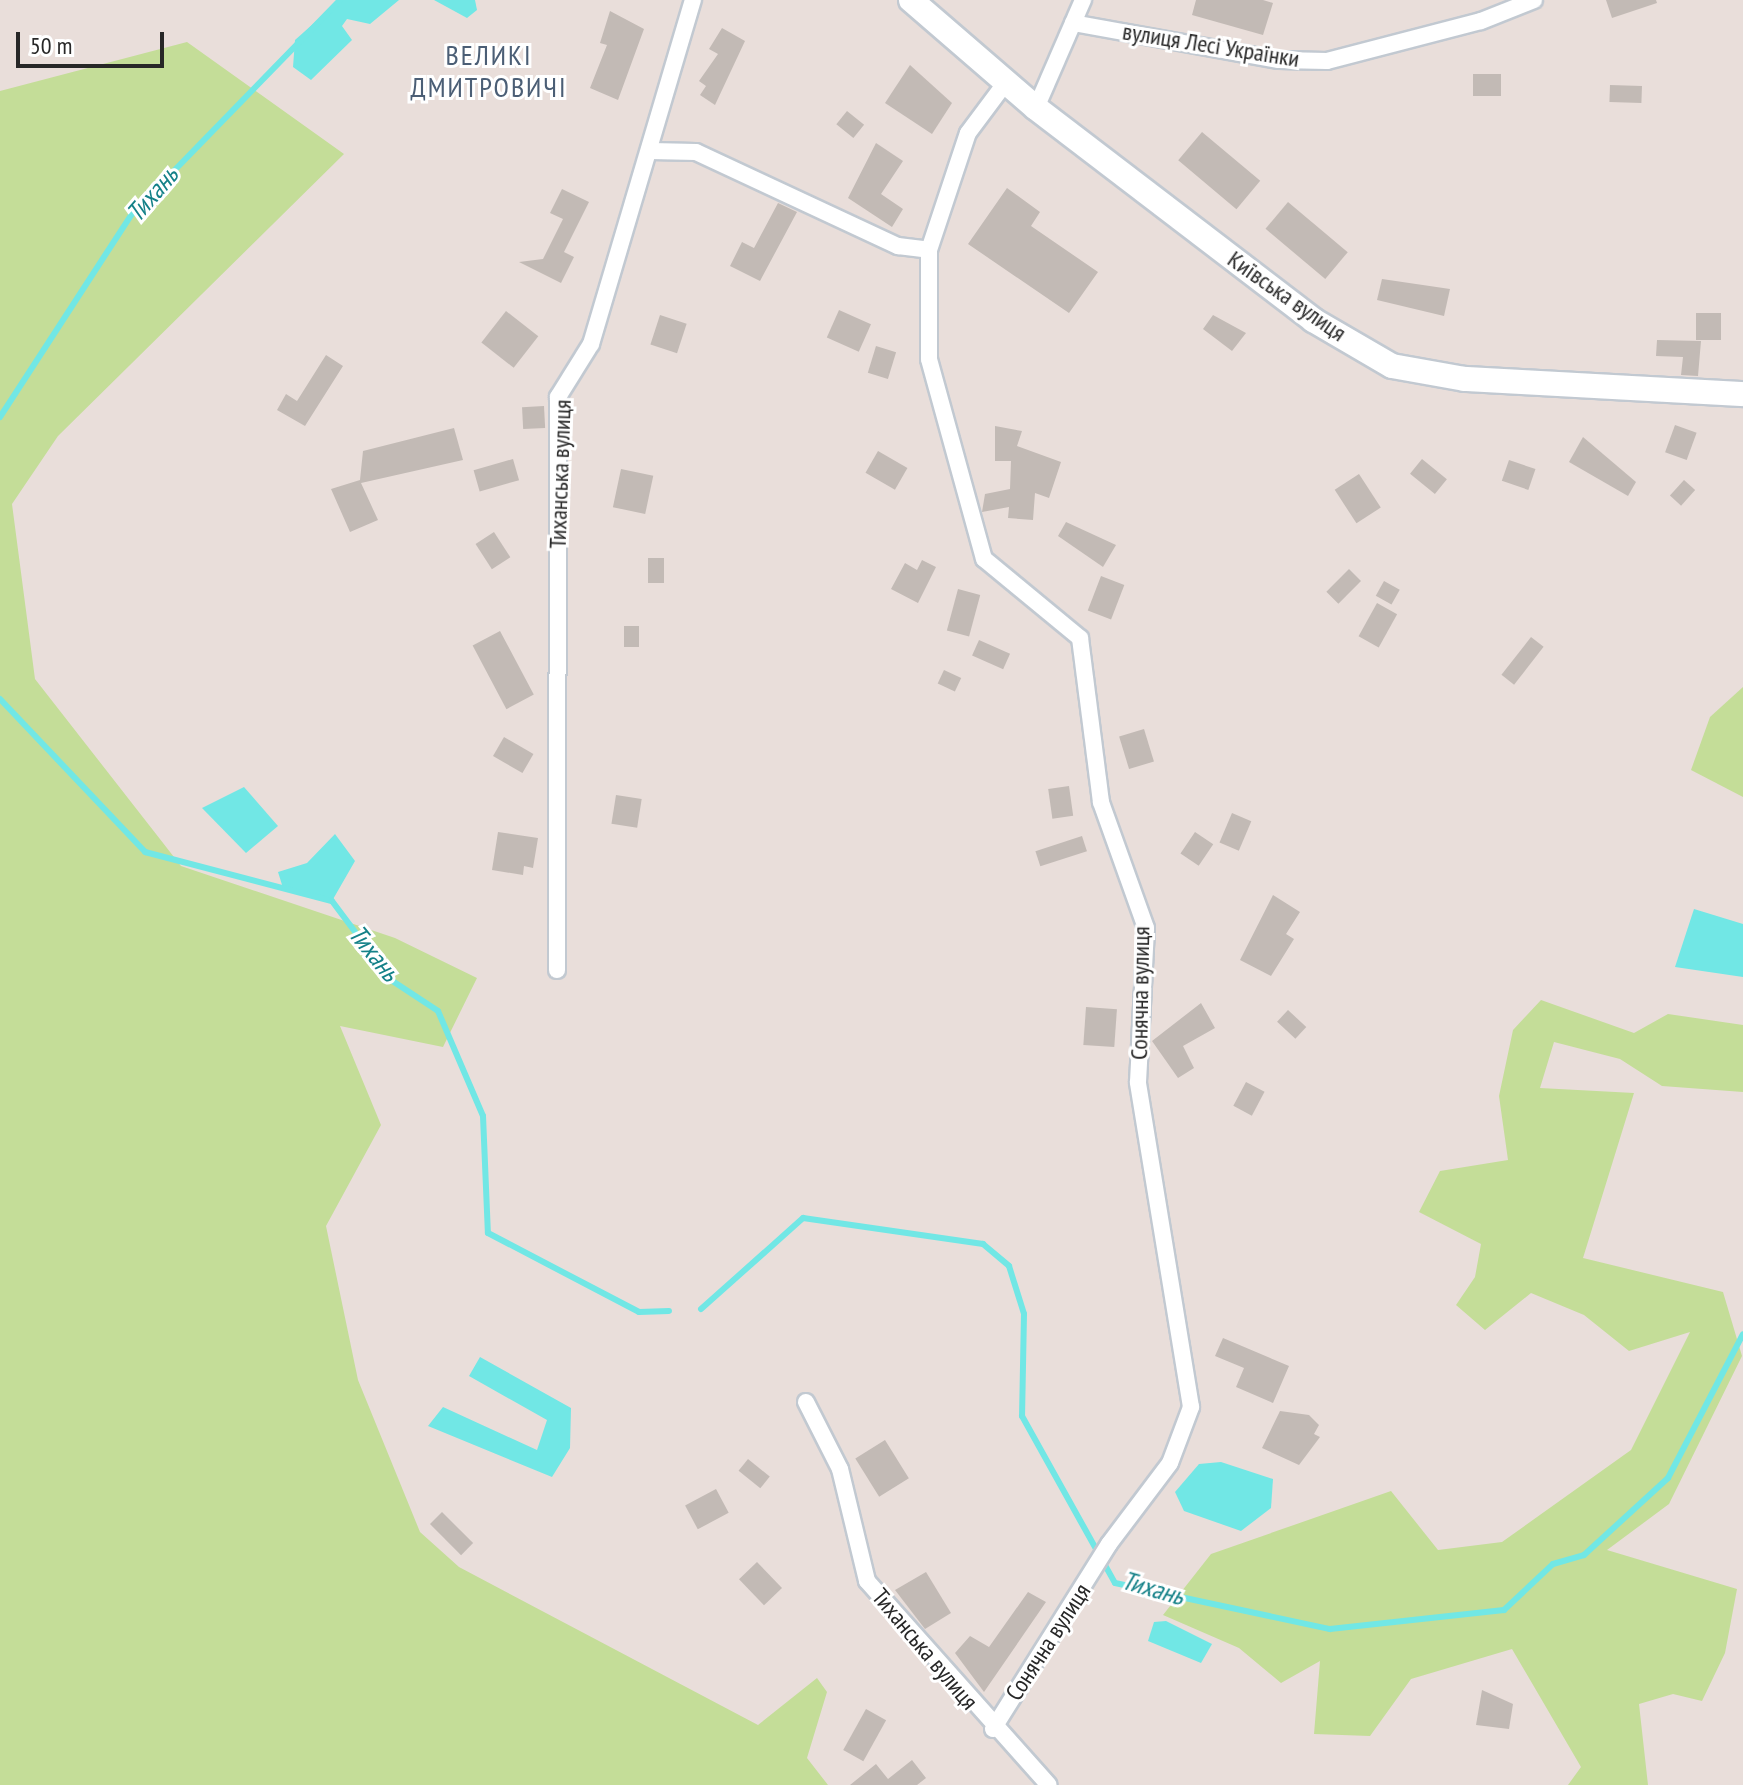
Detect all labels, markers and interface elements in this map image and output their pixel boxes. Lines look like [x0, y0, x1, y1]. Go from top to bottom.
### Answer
scale bar [20, 16, 168, 66]
street label: вулиця Лесі Українки [1120, 17, 1302, 73]
text: 50 m [30, 30, 72, 61]
district label: ВЕЛИКІ ДМИТРОВИЧІ [411, 38, 567, 104]
water label: Тихань [120, 160, 184, 228]
street label: Київська вулиця [1222, 245, 1352, 347]
street label: Тиханська вулиця [543, 399, 577, 549]
water label: Тихань [342, 919, 406, 987]
street label: Сонячна вулиця [1124, 926, 1156, 1060]
water label: Тихань [1118, 1564, 1188, 1612]
street label: Сонячна вулиця [1000, 1578, 1096, 1706]
street label: Тиханська вулиця [866, 1583, 984, 1715]

